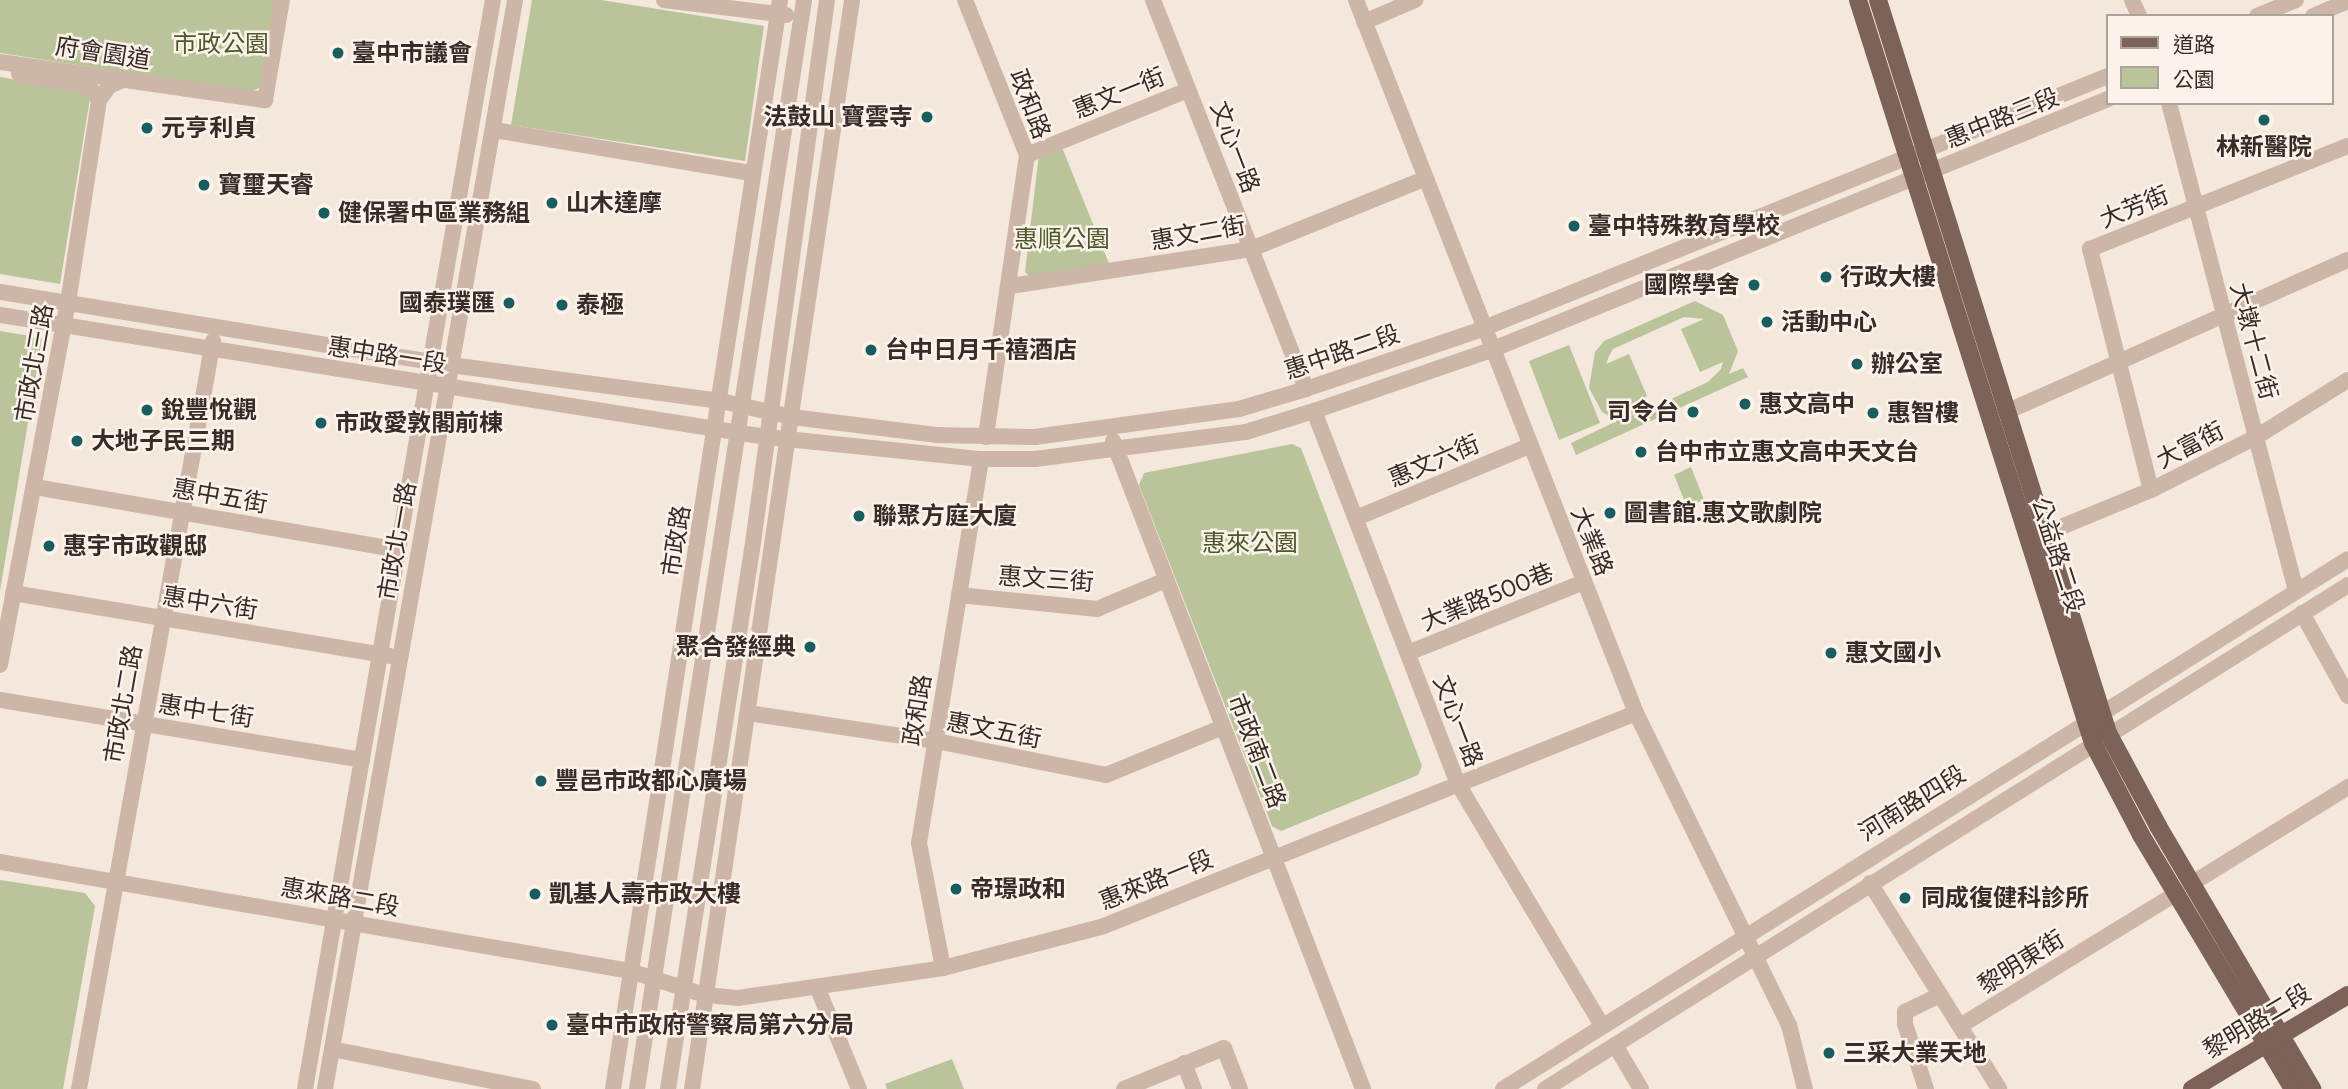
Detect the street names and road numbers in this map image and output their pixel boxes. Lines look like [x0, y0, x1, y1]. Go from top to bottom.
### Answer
street label: 府會園道 [53, 31, 153, 75]
street label: 惠文一街 [1069, 62, 1169, 124]
street label: 政和路 [1004, 65, 1056, 143]
street label: 惠中路三段 [1941, 82, 2063, 154]
street label: 文心一路 [1204, 97, 1266, 197]
street label: 大芳街 [2095, 180, 2173, 234]
street label: 惠文二街 [1148, 210, 1248, 256]
street label: 大墩十二街 [2225, 279, 2283, 403]
street label: 市政北三路 [9, 301, 59, 425]
street label: 惠中路二段 [1281, 319, 1403, 385]
street label: 惠中路一段 [325, 331, 449, 379]
street label: 大富街 [2151, 416, 2229, 474]
street label: 惠文六街 [1384, 429, 1484, 493]
street label: 惠中五街 [170, 473, 270, 519]
street label: 市政北一路 [372, 479, 422, 603]
street label: 公益路二段 [2026, 493, 2090, 617]
street label: 大業路 [1565, 502, 1619, 580]
street label: 市政路 [656, 503, 696, 579]
street label: 大業路500巷 [1416, 557, 1558, 637]
street label: 惠文三街 [997, 561, 1095, 597]
street label: 惠中六街 [160, 581, 260, 625]
street label: 市政北二路 [98, 642, 148, 766]
street label: 文心一路 [1427, 671, 1489, 771]
street label: 政和路 [897, 672, 937, 748]
street label: 惠中七街 [156, 689, 256, 733]
street label: 市政南二路 [1222, 690, 1292, 812]
street label: 惠文五街 [944, 707, 1044, 753]
street label: 河南路四段 [1853, 759, 1971, 847]
street label: 惠來路一段 [1095, 844, 1217, 916]
street label: 惠來路二段 [278, 872, 402, 922]
street label: 黎明東街 [1973, 924, 2069, 1000]
street label: 黎明路二段 [2198, 978, 2316, 1064]

